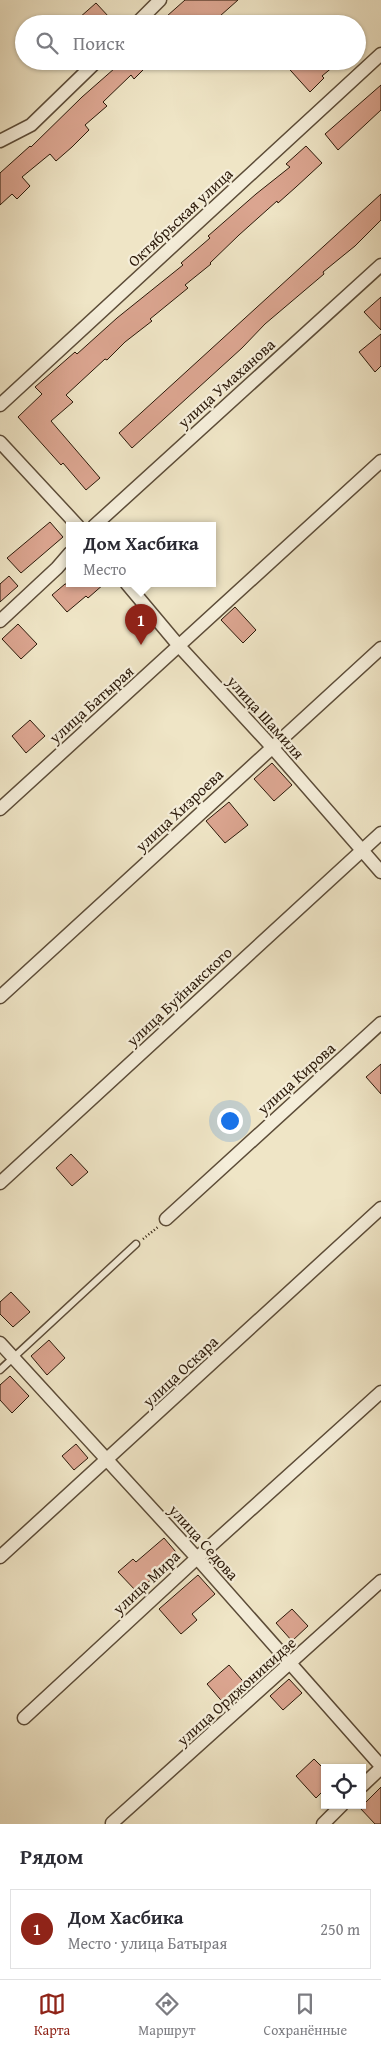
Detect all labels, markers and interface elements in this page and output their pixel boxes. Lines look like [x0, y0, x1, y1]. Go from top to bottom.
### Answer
search box [15, 15, 366, 70]
icon: search [33, 29, 61, 57]
text: Поиск [73, 29, 125, 57]
street label: Октябрьская улица [122, 162, 238, 272]
street label: улица Умаханова [171, 332, 280, 434]
popup [66, 522, 216, 587]
text: Дом Хасбика [83, 529, 199, 557]
text: Место [83, 557, 126, 581]
pin: 1 [125, 604, 157, 645]
street label: улица Батырая [43, 659, 139, 749]
street label: улица Шамиля [221, 669, 310, 764]
street label: улица Хизроева [129, 762, 229, 858]
street label: улица Буйнакского [120, 940, 237, 1052]
street label: улица Кирова [251, 1036, 341, 1120]
your location [217, 1108, 243, 1134]
street label: улица Оскара [136, 1329, 223, 1413]
street label: улица Седова [163, 1498, 245, 1586]
street label: улица Мира [106, 1544, 186, 1620]
street label: улица Орджоникидзе [170, 1631, 301, 1752]
map controls [321, 1764, 366, 1809]
button: locate [321, 1764, 366, 1809]
text: Рядом [20, 1841, 83, 1872]
text: Дом Хасбика [68, 1903, 183, 1931]
text: 1 [33, 1917, 41, 1941]
text: 250 m [320, 1917, 360, 1941]
text: Место · улица Батырая [68, 1931, 227, 1955]
tab: Карта [34, 1990, 70, 2040]
tab: Маршрут [138, 1990, 196, 2040]
tab: Сохранённые [264, 1990, 347, 2040]

